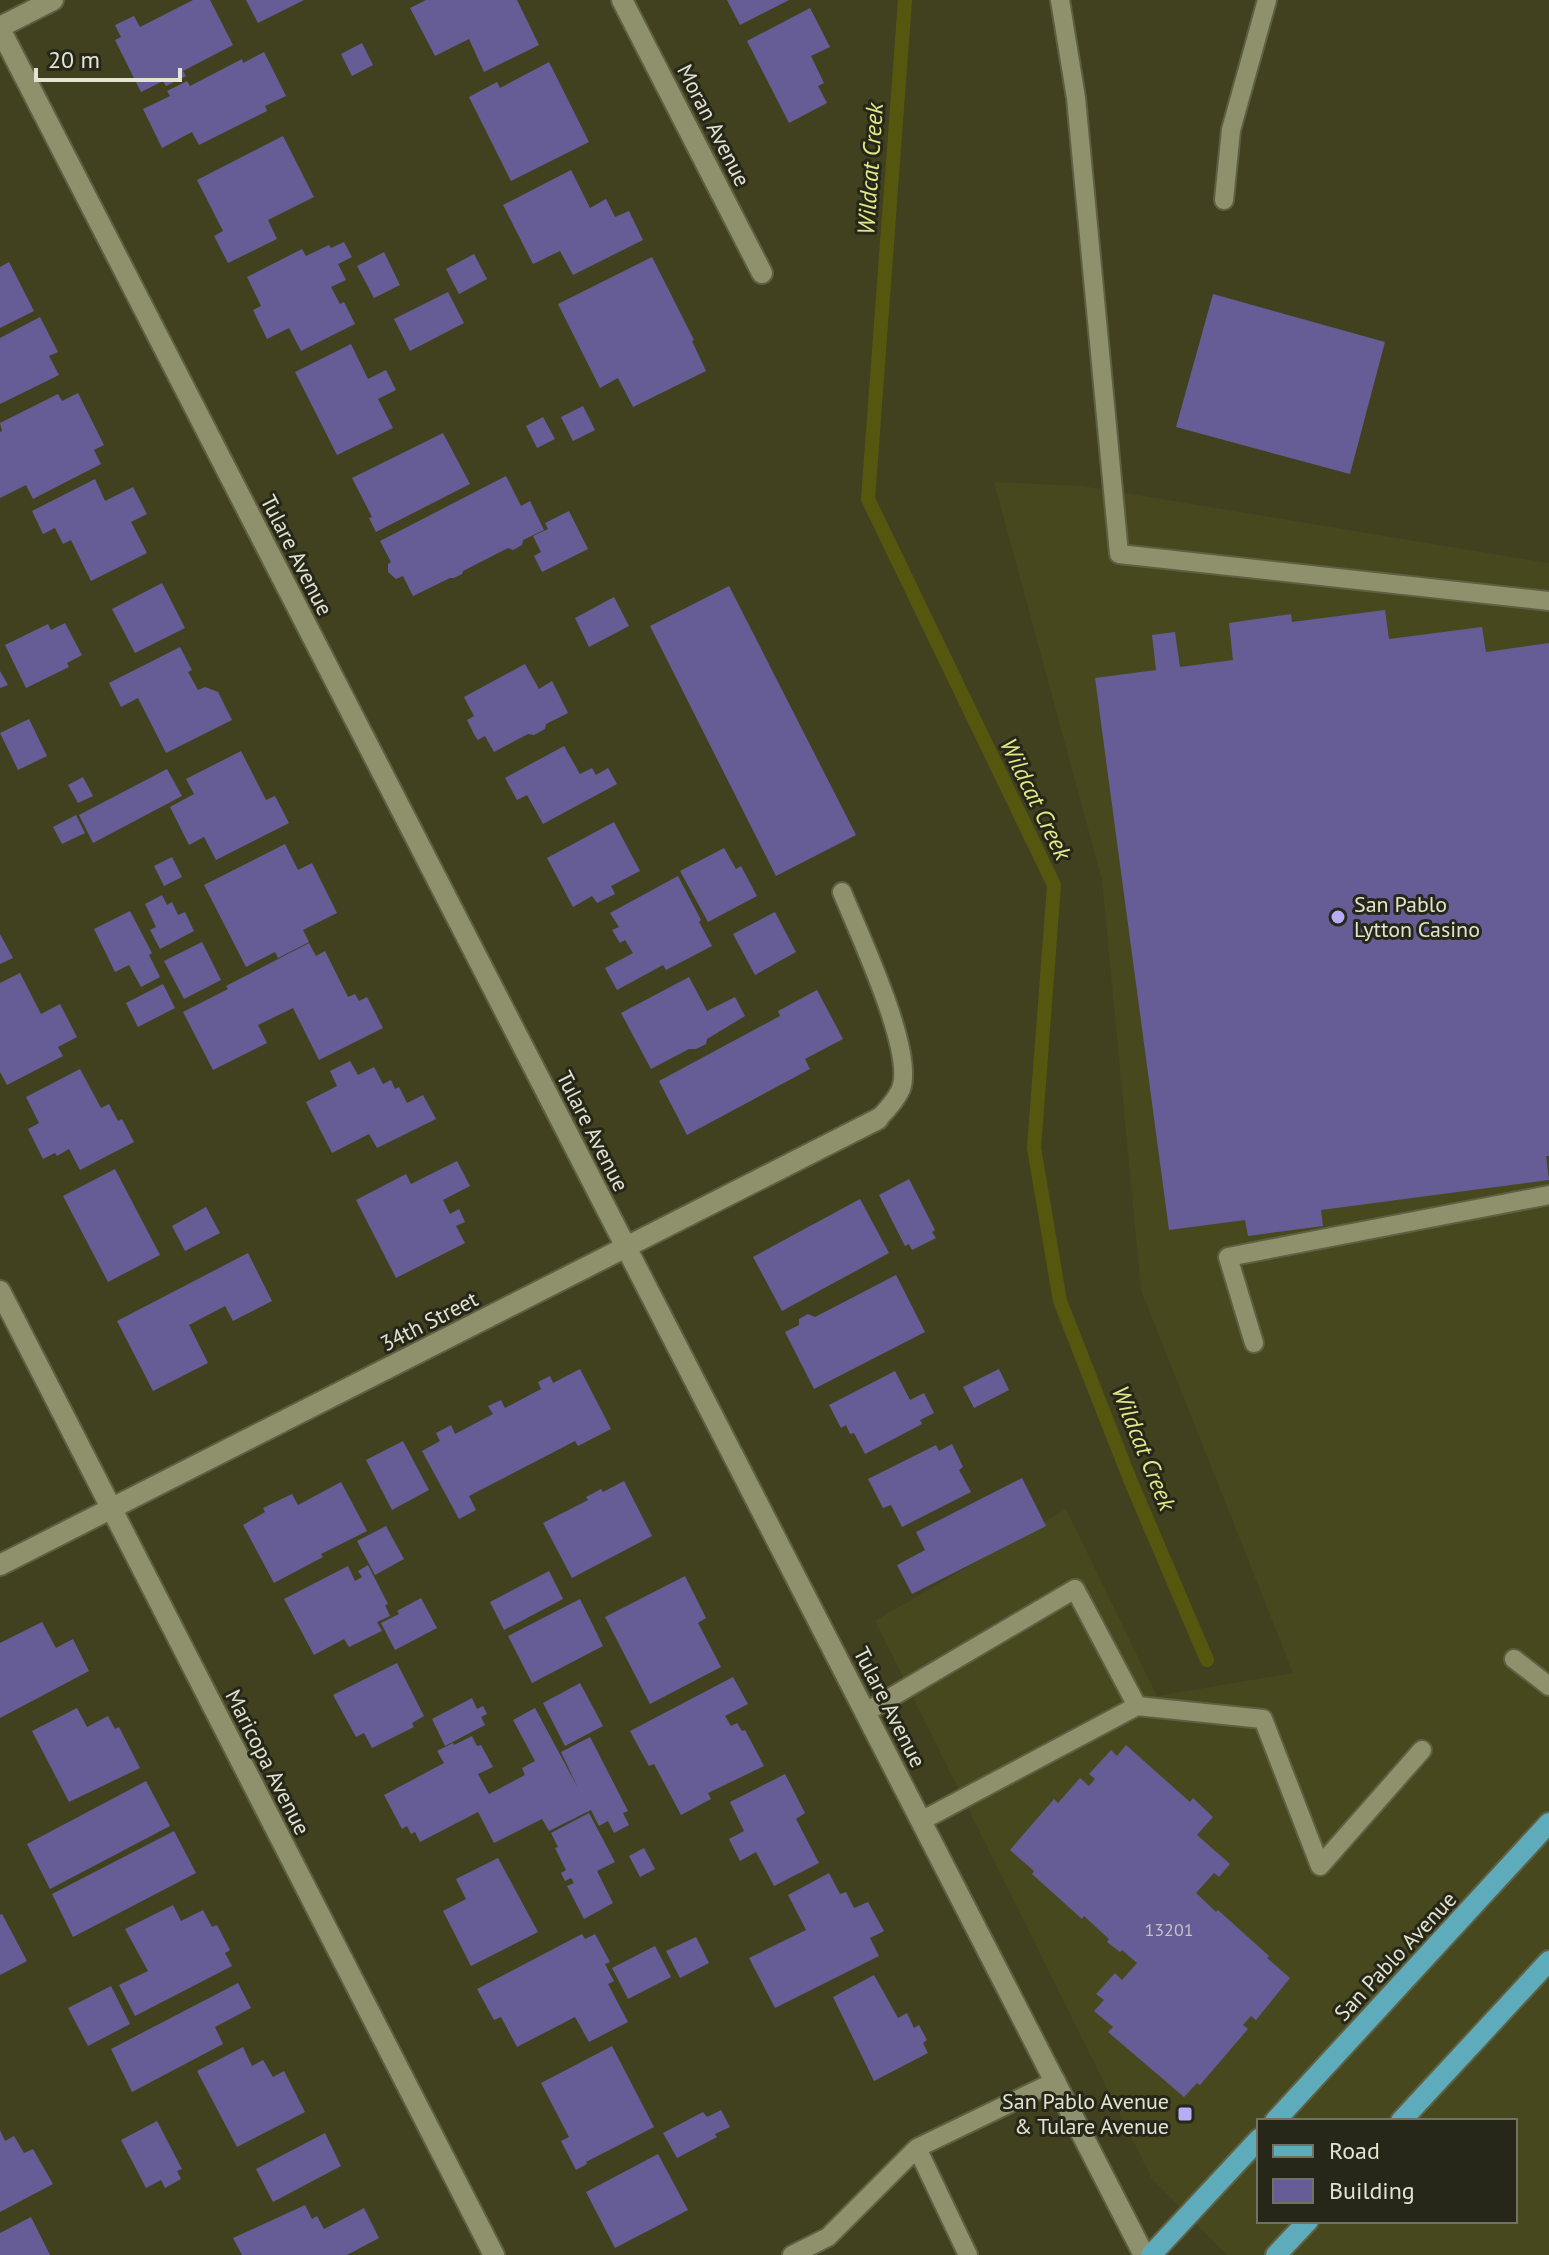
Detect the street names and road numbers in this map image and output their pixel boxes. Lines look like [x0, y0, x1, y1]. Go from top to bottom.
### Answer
street label: Moran Avenue [671, 59, 757, 191]
street label: Tulare Avenue [255, 490, 339, 620]
street label: Tulare Avenue [551, 1066, 635, 1196]
street label: 34th Street [376, 1284, 483, 1357]
street label: Tulare Avenue [848, 1642, 932, 1772]
street label: Maricopa Avenue [219, 1685, 317, 1839]
street label: San Pablo Avenue [1328, 1885, 1462, 2027]

